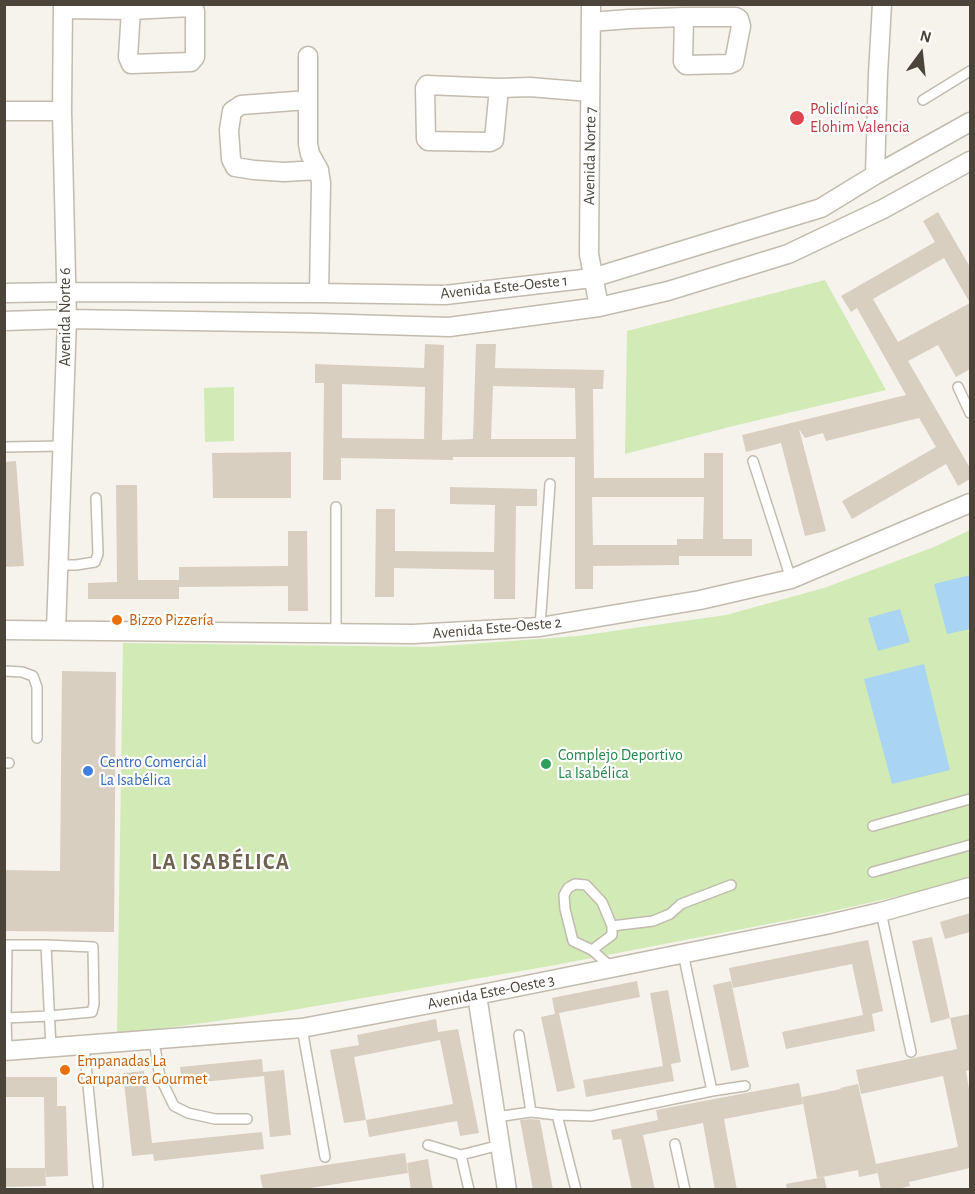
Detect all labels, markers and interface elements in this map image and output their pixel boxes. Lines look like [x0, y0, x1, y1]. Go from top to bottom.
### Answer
north arrow [891, 24, 951, 84]
text: N [918, 27, 933, 46]
place label: Policlínicas Elohim Valencia [810, 99, 910, 137]
street label: Avenida Norte 7 [580, 107, 600, 205]
marker: Policlínicas Elohim Valencia [788, 109, 806, 127]
street label: Avenida Norte 6 [55, 267, 75, 367]
street label: Avenida Este-Oeste 1 [439, 271, 569, 303]
place label: Bizzo Pizzería [129, 610, 214, 630]
marker: Bizzo Pizzería [110, 613, 124, 627]
street label: Avenida Este-Oeste 2 [432, 613, 562, 643]
place label: Complejo Deportivo La Isabélica [558, 745, 683, 783]
place label: Centro Comercial La Isabélica [100, 752, 207, 790]
marker: Complejo Deportivo La Isabélica [539, 757, 553, 771]
marker: Centro Comercial La Isabélica [81, 764, 95, 778]
district label: LA ISABÉLICA [151, 849, 291, 875]
street label: Avenida Este-Oeste 3 [426, 970, 556, 1014]
place label: Empanadas La Carupanera Gourmet [77, 1051, 208, 1089]
marker: Empanadas La Carupanera Gourmet [58, 1063, 72, 1077]

